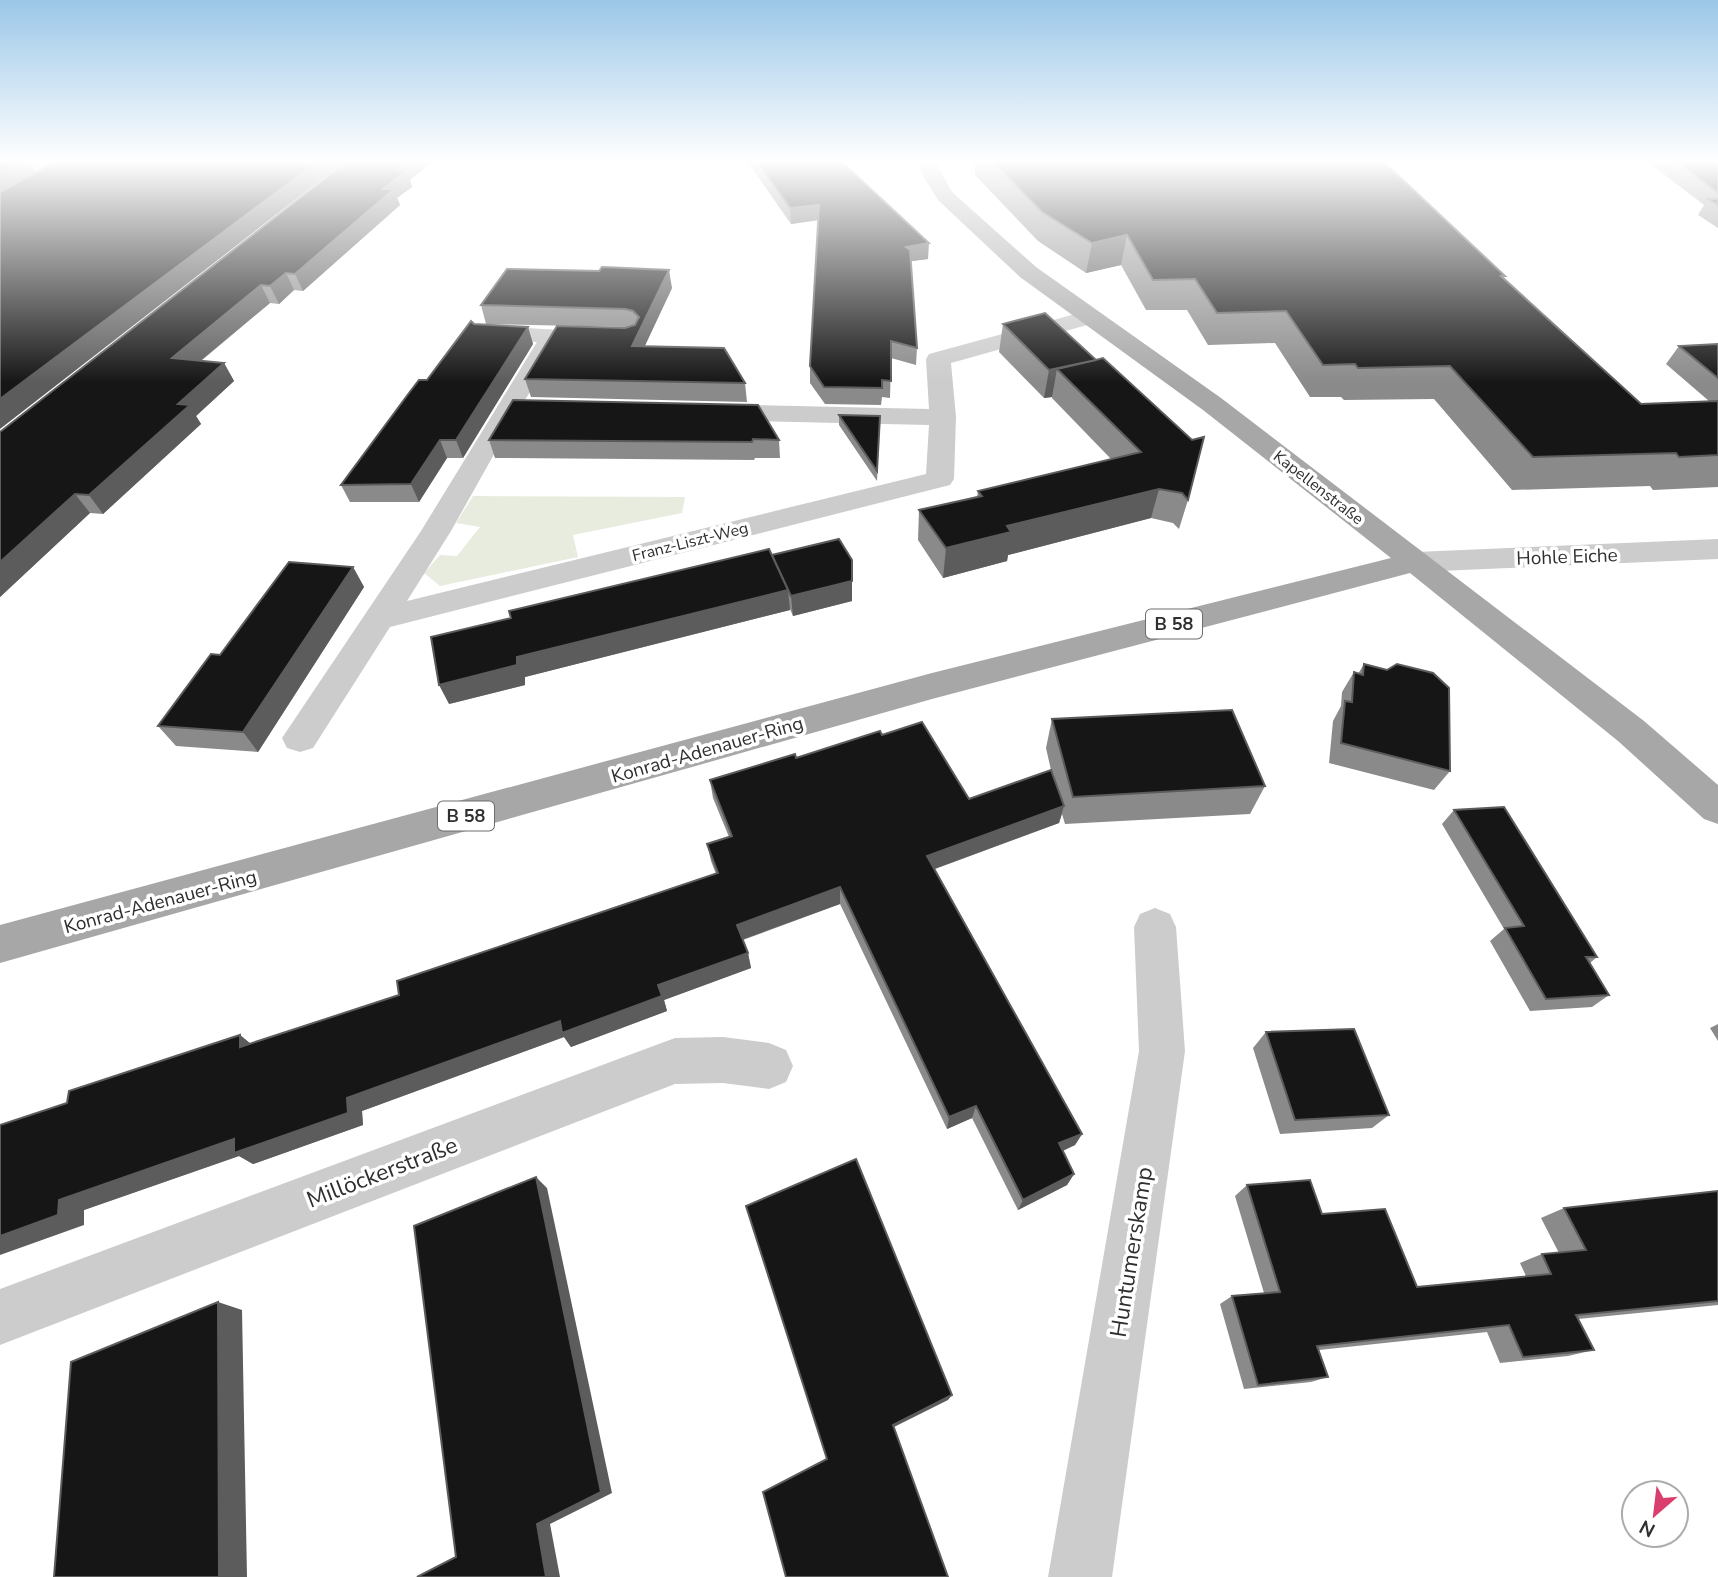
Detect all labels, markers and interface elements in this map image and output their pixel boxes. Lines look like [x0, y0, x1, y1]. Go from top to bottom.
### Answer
street label: Kapellenstraße [1269, 446, 1368, 530]
street label: Franz-Liszt-Weg [630, 517, 751, 567]
street label: Hohle Eiche [1516, 542, 1618, 572]
road number: B 58 [1146, 610, 1202, 638]
street label: Konrad-Adenauer-Ring [608, 710, 806, 790]
road number: B 58 [438, 802, 494, 830]
street label: Konrad-Adenauer-Ring [61, 864, 260, 940]
street label: Millöckerstraße [302, 1129, 462, 1215]
street label: Huntumerskamp [1103, 1165, 1160, 1340]
north arrow [1620, 1479, 1690, 1549]
text: N [1635, 1513, 1660, 1543]

